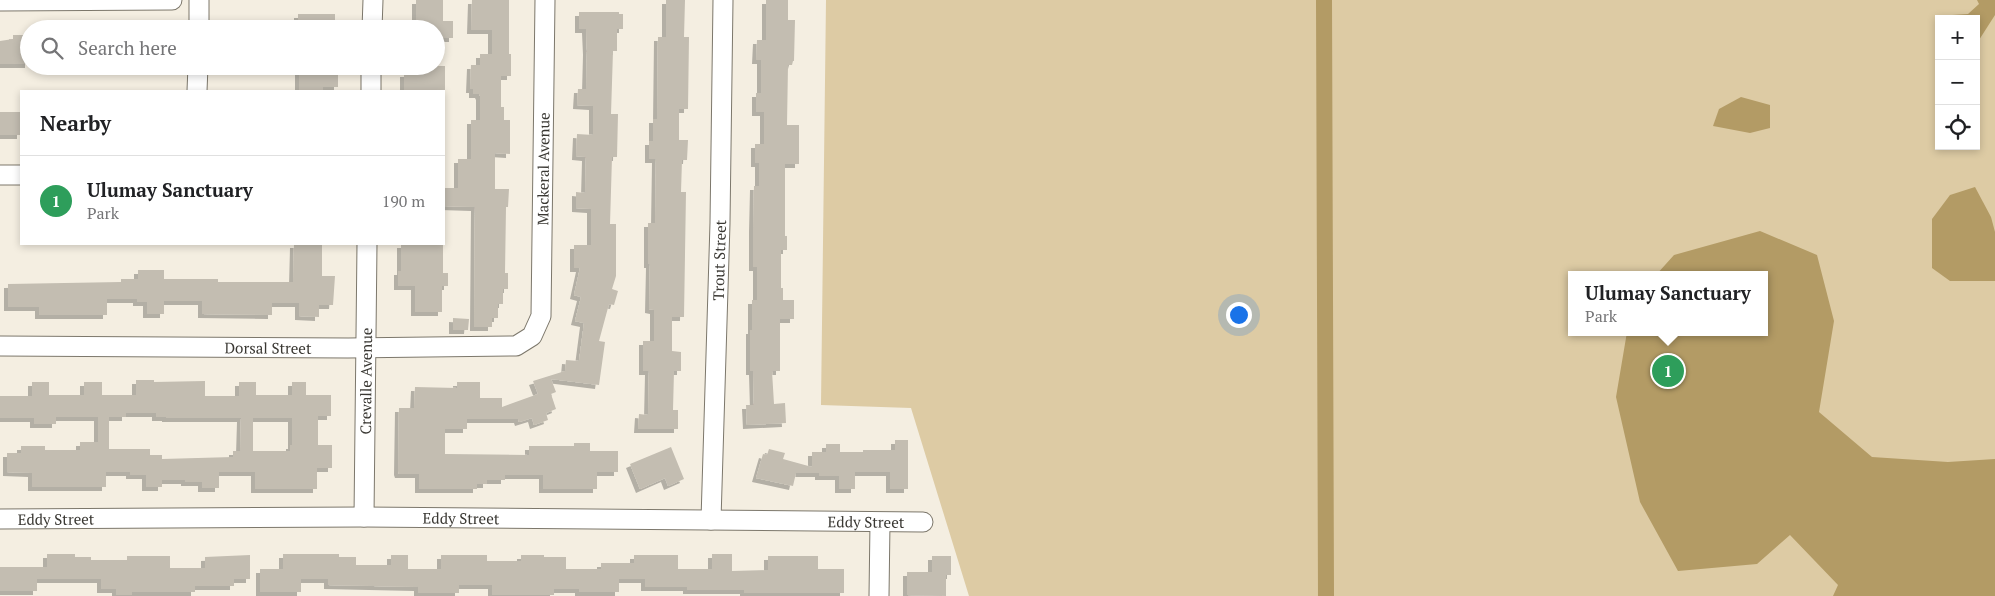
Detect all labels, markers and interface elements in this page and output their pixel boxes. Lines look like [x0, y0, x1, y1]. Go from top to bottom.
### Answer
map controls [1935, 15, 1980, 150]
button: + [1935, 15, 1980, 60]
search box [20, 20, 445, 75]
icon: search [38, 34, 66, 62]
text: Search here [78, 35, 177, 60]
button: − [1935, 60, 1980, 105]
button: locate [1935, 105, 1980, 150]
text: Nearby [40, 109, 111, 137]
street label: Mackeral Avenue [532, 112, 554, 225]
text: Ulumay Sanctuary [87, 177, 253, 202]
text: 1 [51, 190, 61, 212]
text: 190 m [382, 190, 425, 212]
text: Park [87, 202, 119, 224]
street label: Trout Street [708, 219, 730, 301]
popup [1568, 271, 1768, 336]
text: Ulumay Sanctuary [1585, 280, 1751, 305]
your location [1226, 302, 1252, 328]
text: Park [1585, 305, 1617, 327]
street label: Crevalle Avenue [355, 327, 376, 435]
street label: Dorsal Street [224, 337, 312, 358]
pin: 1 [1652, 352, 1684, 390]
street label: Eddy Street [18, 508, 95, 529]
street label: Eddy Street [423, 508, 500, 528]
street label: Eddy Street [828, 511, 905, 532]

